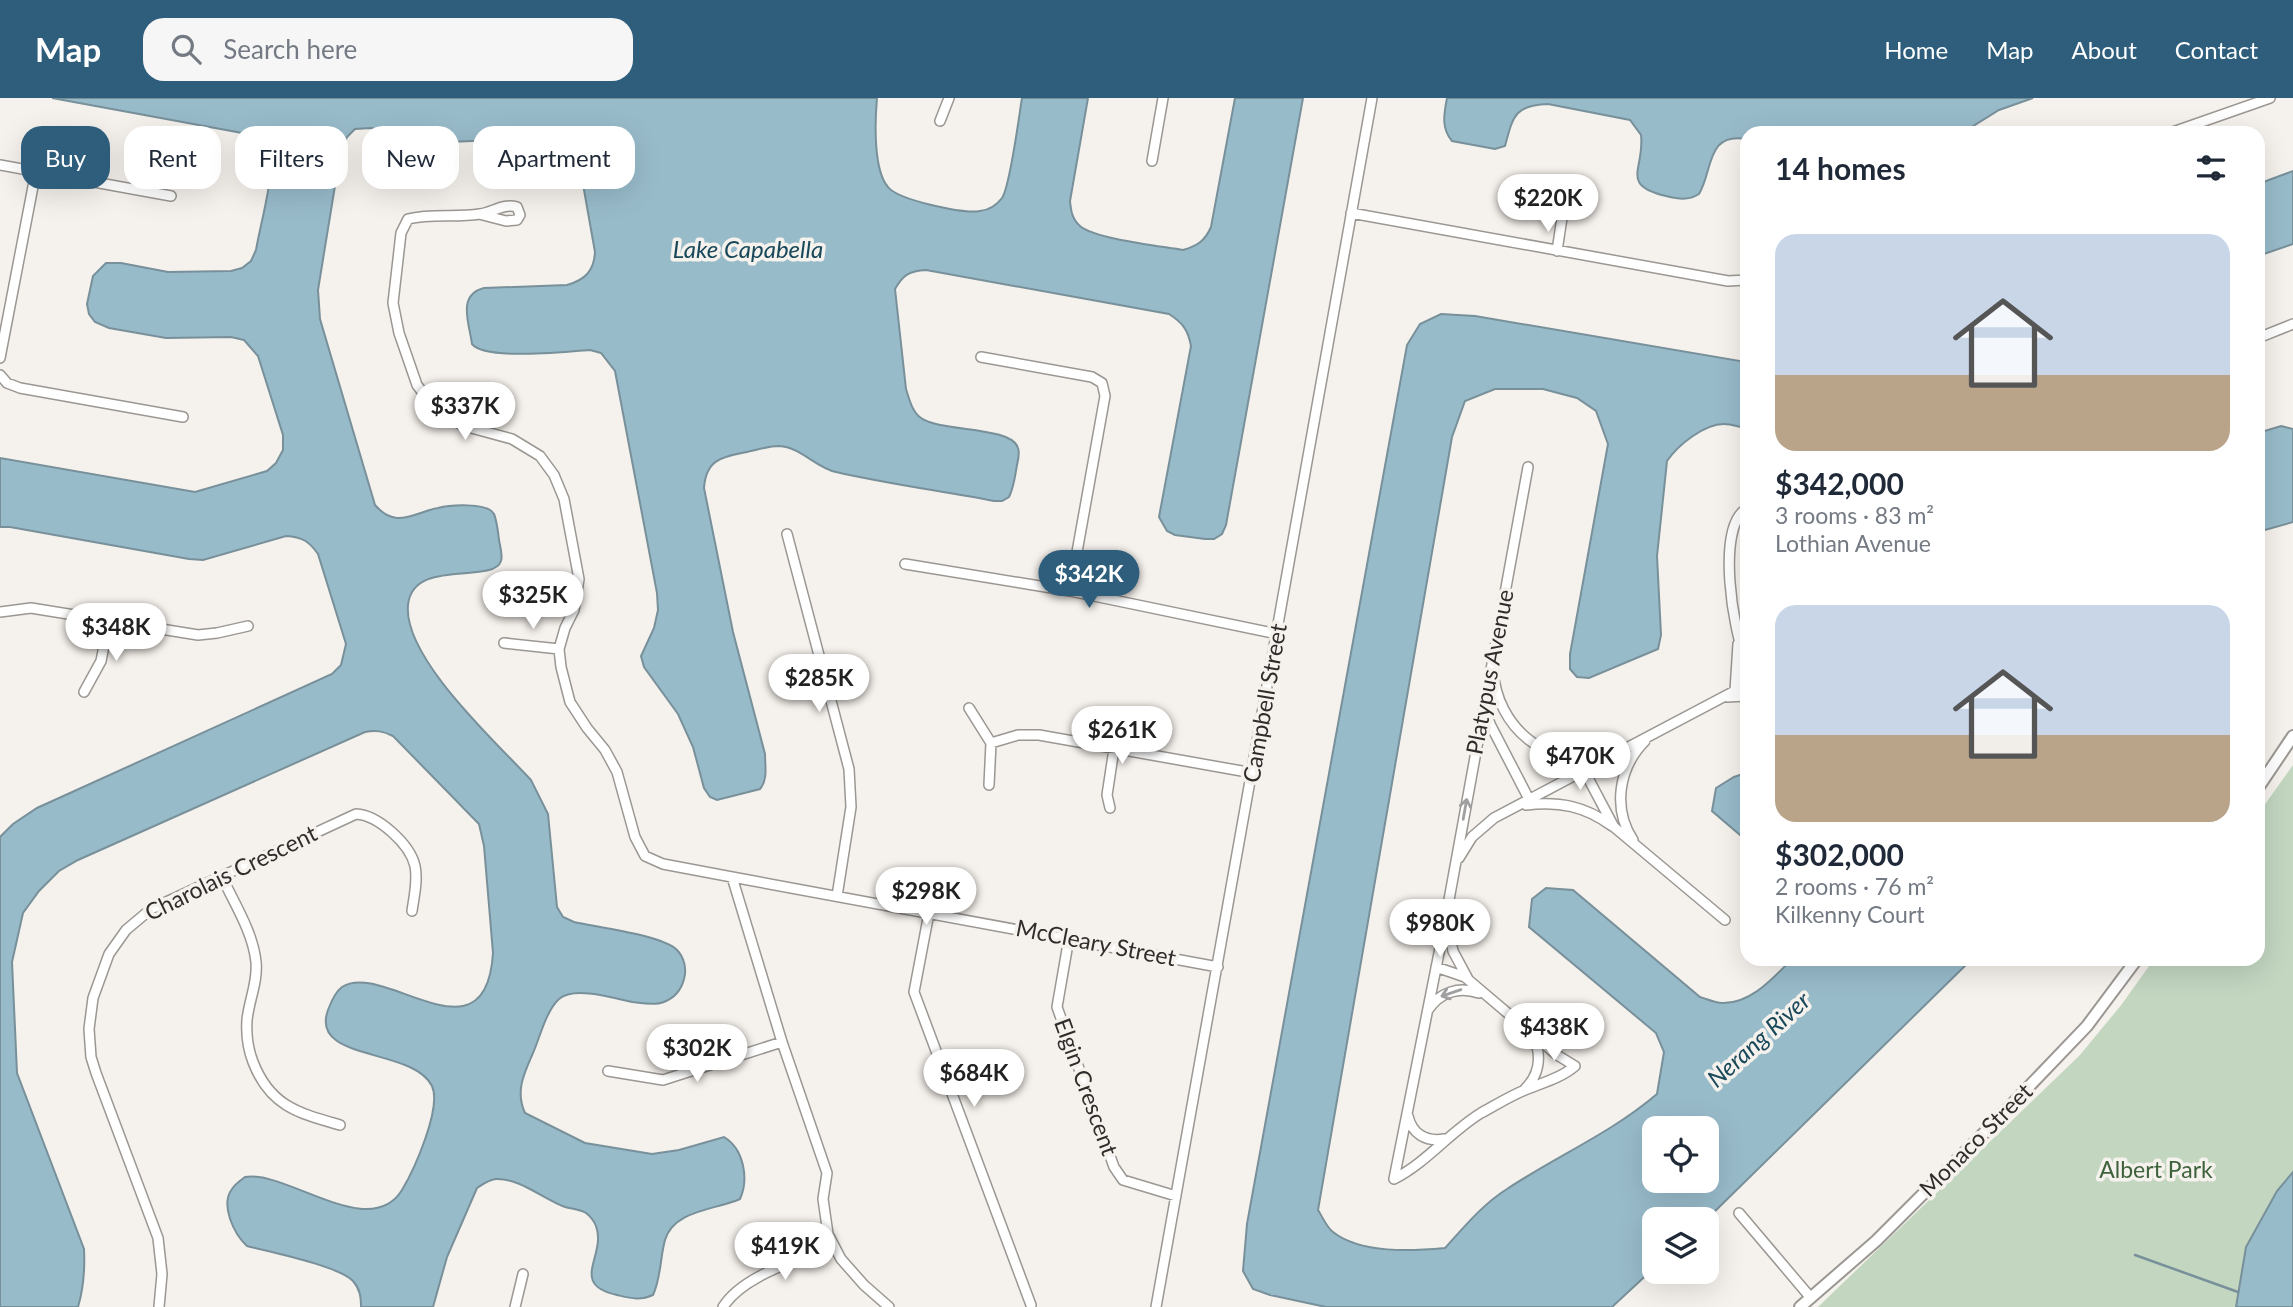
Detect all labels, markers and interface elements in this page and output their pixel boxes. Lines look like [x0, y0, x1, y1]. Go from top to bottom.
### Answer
search box [143, 18, 633, 81]
text: Map [35, 29, 101, 69]
icon: search [167, 30, 205, 68]
text: Search here [223, 33, 357, 65]
text: Home [1884, 35, 1948, 64]
text: Map [1986, 35, 2034, 64]
text: About [2072, 35, 2137, 64]
text: Contact [2175, 35, 2258, 64]
chip: Buy [21, 126, 110, 189]
chip: Rent [124, 126, 221, 189]
chip: Filters [235, 126, 348, 189]
chip: New [362, 126, 459, 189]
chip: Apartment [473, 126, 635, 189]
icon: filters [2192, 149, 2230, 187]
text: 14 homes [1775, 150, 1906, 186]
pin: $220K [1499, 174, 1597, 234]
text: $220K [1513, 183, 1583, 211]
water label: Lake Capabella [673, 234, 823, 263]
icon: home [1940, 280, 2066, 406]
pin: $337K [416, 382, 514, 442]
text: $337K [430, 391, 500, 419]
text: $342,000 [1775, 465, 1904, 501]
text: 3 rooms · 83 m² [1775, 501, 1934, 529]
text: Lothian Avenue [1775, 529, 1931, 557]
pin: $342K [1040, 550, 1138, 610]
text: $342K [1054, 559, 1124, 587]
pin: $325K [484, 572, 582, 631]
text: $325K [498, 580, 568, 608]
street label: Platypus Avenue [1459, 587, 1519, 757]
pin: $348K [67, 603, 165, 663]
text: $348K [81, 612, 151, 640]
street label: Campbell Street [1236, 620, 1292, 785]
icon: home [1940, 651, 2066, 777]
pin: $285K [770, 654, 868, 714]
text: $285K [784, 663, 854, 691]
pin: $261K [1073, 706, 1171, 766]
text: $261K [1087, 715, 1157, 743]
pin: $470K [1531, 732, 1629, 792]
text: $470K [1545, 741, 1615, 769]
one-way arrow [1459, 798, 1472, 821]
street label: Charolais Crescent [140, 818, 322, 926]
text: $302,000 [1775, 836, 1904, 872]
pin: $298K [877, 868, 975, 927]
text: 2 rooms · 76 m² [1775, 872, 1934, 900]
text: $298K [891, 876, 961, 904]
pin: $980K [1391, 900, 1489, 959]
text: Kilkenny Court [1775, 900, 1925, 928]
text: $980K [1405, 908, 1475, 936]
street label: McCleary Street [1014, 913, 1179, 971]
water label: Nerang River [1701, 985, 1816, 1093]
one-way arrow [1441, 988, 1463, 1000]
pin: $438K [1505, 1004, 1603, 1063]
text: $438K [1519, 1012, 1589, 1040]
street label: Elgin Crescent [1049, 1014, 1125, 1160]
pin: $302K [648, 1024, 746, 1084]
text: $302K [662, 1033, 732, 1061]
pin: $684K [925, 1049, 1023, 1109]
text: $684K [939, 1058, 1009, 1086]
street label: Monaco Street [1913, 1076, 2038, 1202]
map controls [1642, 1116, 1719, 1284]
button: locate [1642, 1116, 1719, 1193]
park label: Albert Park [2099, 1155, 2213, 1183]
button: layers [1642, 1207, 1719, 1284]
pin: $419K [736, 1222, 834, 1282]
text: $419K [750, 1231, 820, 1259]

